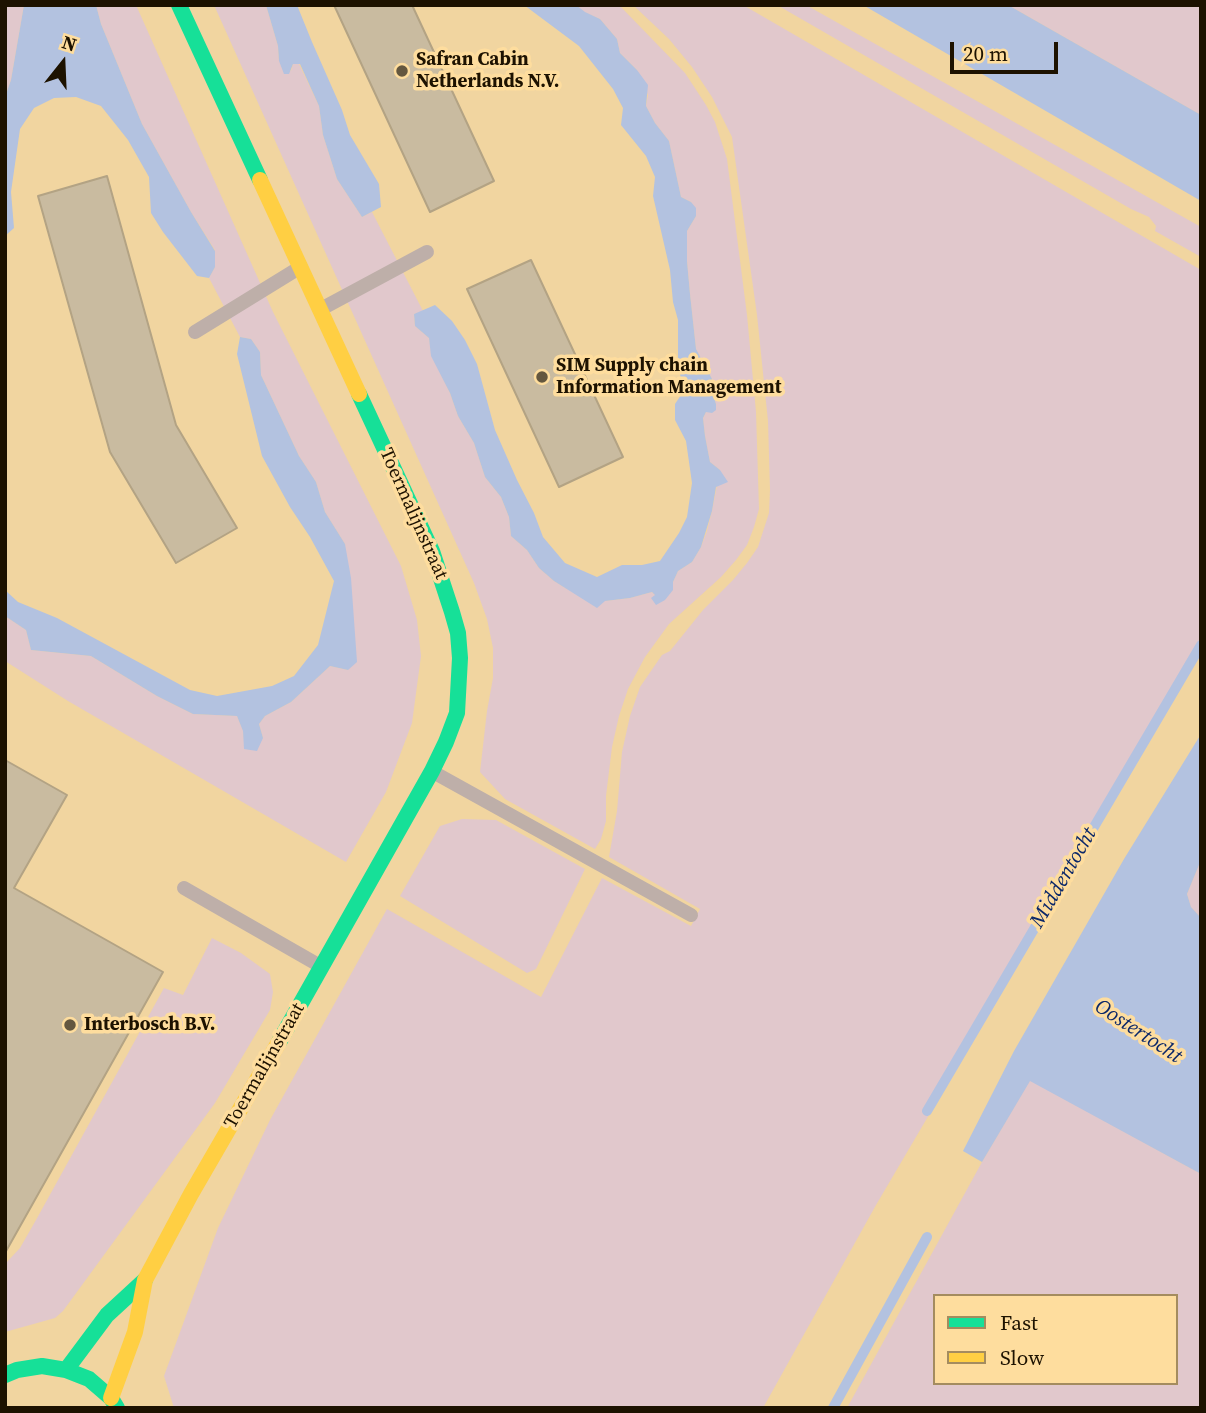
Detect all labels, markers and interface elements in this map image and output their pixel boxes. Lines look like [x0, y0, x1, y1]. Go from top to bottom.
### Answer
north arrow [28, 28, 98, 98]
scale bar [954, 28, 1062, 72]
text: N [59, 29, 80, 58]
text: 20 m [963, 39, 1008, 68]
place label: Safran Cabin Netherlands N.V. [416, 49, 559, 93]
marker: Safran Cabin Netherlands N.V. [394, 63, 410, 79]
place label: SIM Supply chain Information Management [556, 355, 781, 399]
marker: SIM Supply chain Information Management [534, 369, 550, 385]
street label: Toermalijnstraat [374, 445, 452, 583]
water label: Middentocht [1025, 823, 1103, 933]
water label: Oostertocht [1090, 994, 1186, 1070]
street label: Toermalijnstraat [220, 999, 310, 1133]
place label: Interbosch B.V. [84, 1014, 215, 1036]
marker: Interbosch B.V. [62, 1017, 78, 1033]
legend [933, 1294, 1178, 1385]
text: Fast [1000, 1308, 1038, 1337]
text: Slow [1000, 1343, 1044, 1372]

